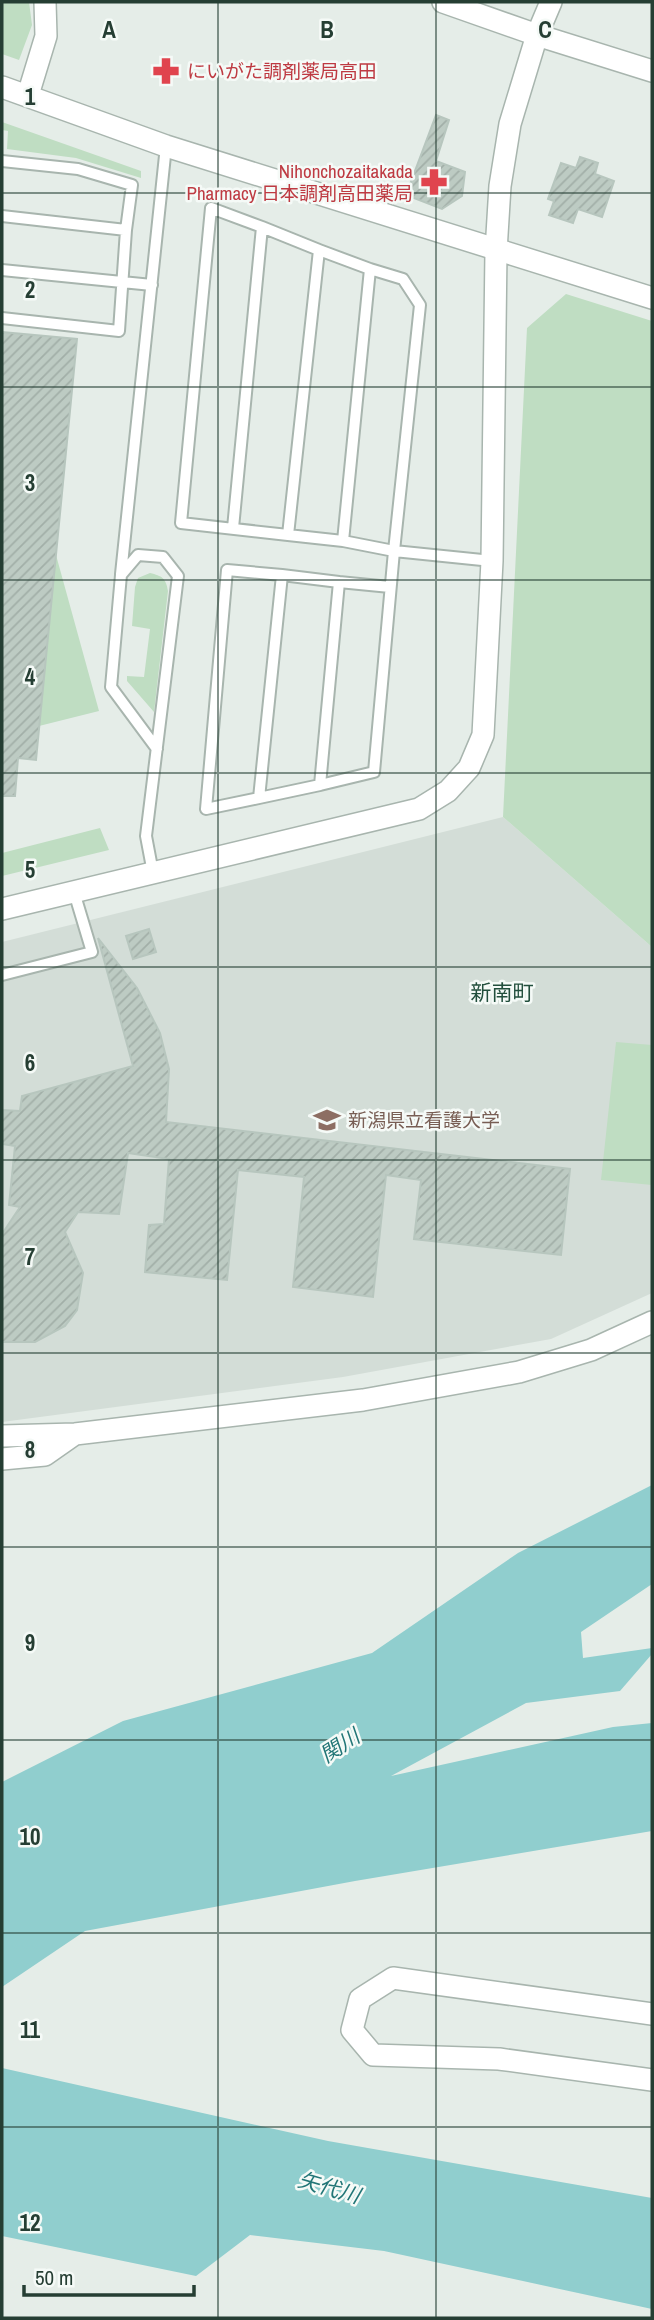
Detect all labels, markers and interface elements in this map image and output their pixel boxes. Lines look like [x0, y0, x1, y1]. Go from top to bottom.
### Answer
text: A [102, 14, 116, 45]
text: B [320, 14, 334, 45]
text: C [538, 14, 552, 45]
pharmacy icon: にいがた調剤薬局高田 [151, 56, 181, 86]
place label: にいがた調剤薬局高田 [187, 58, 377, 84]
text: 1 [25, 81, 36, 112]
place label: Nihonchozaitakada Pharmacy 日本調剤高田薬局 [187, 158, 413, 206]
pharmacy icon: Nihonchozaitakada Pharmacy 日本調剤高田薬局 [419, 167, 449, 197]
text: 2 [25, 274, 35, 305]
text: 3 [25, 467, 35, 498]
text: 4 [25, 661, 36, 692]
text: 5 [25, 854, 35, 885]
district label: 新南町 [471, 978, 534, 1007]
text: 6 [25, 1047, 35, 1078]
school or university icon: 新潟県立看護大学 [312, 1105, 342, 1135]
place label: 新潟県立看護大学 [348, 1107, 500, 1133]
text: 7 [25, 1241, 35, 1272]
text: 8 [25, 1434, 35, 1465]
text: 9 [25, 1627, 35, 1658]
water label: 関川 [314, 1721, 367, 1769]
text: 10 [20, 1821, 40, 1852]
text: 11 [20, 2014, 40, 2045]
water label: 矢代川 [295, 2165, 365, 2211]
text: 12 [20, 2207, 40, 2238]
scale bar [24, 2254, 194, 2298]
text: 50 m [35, 2263, 73, 2292]

